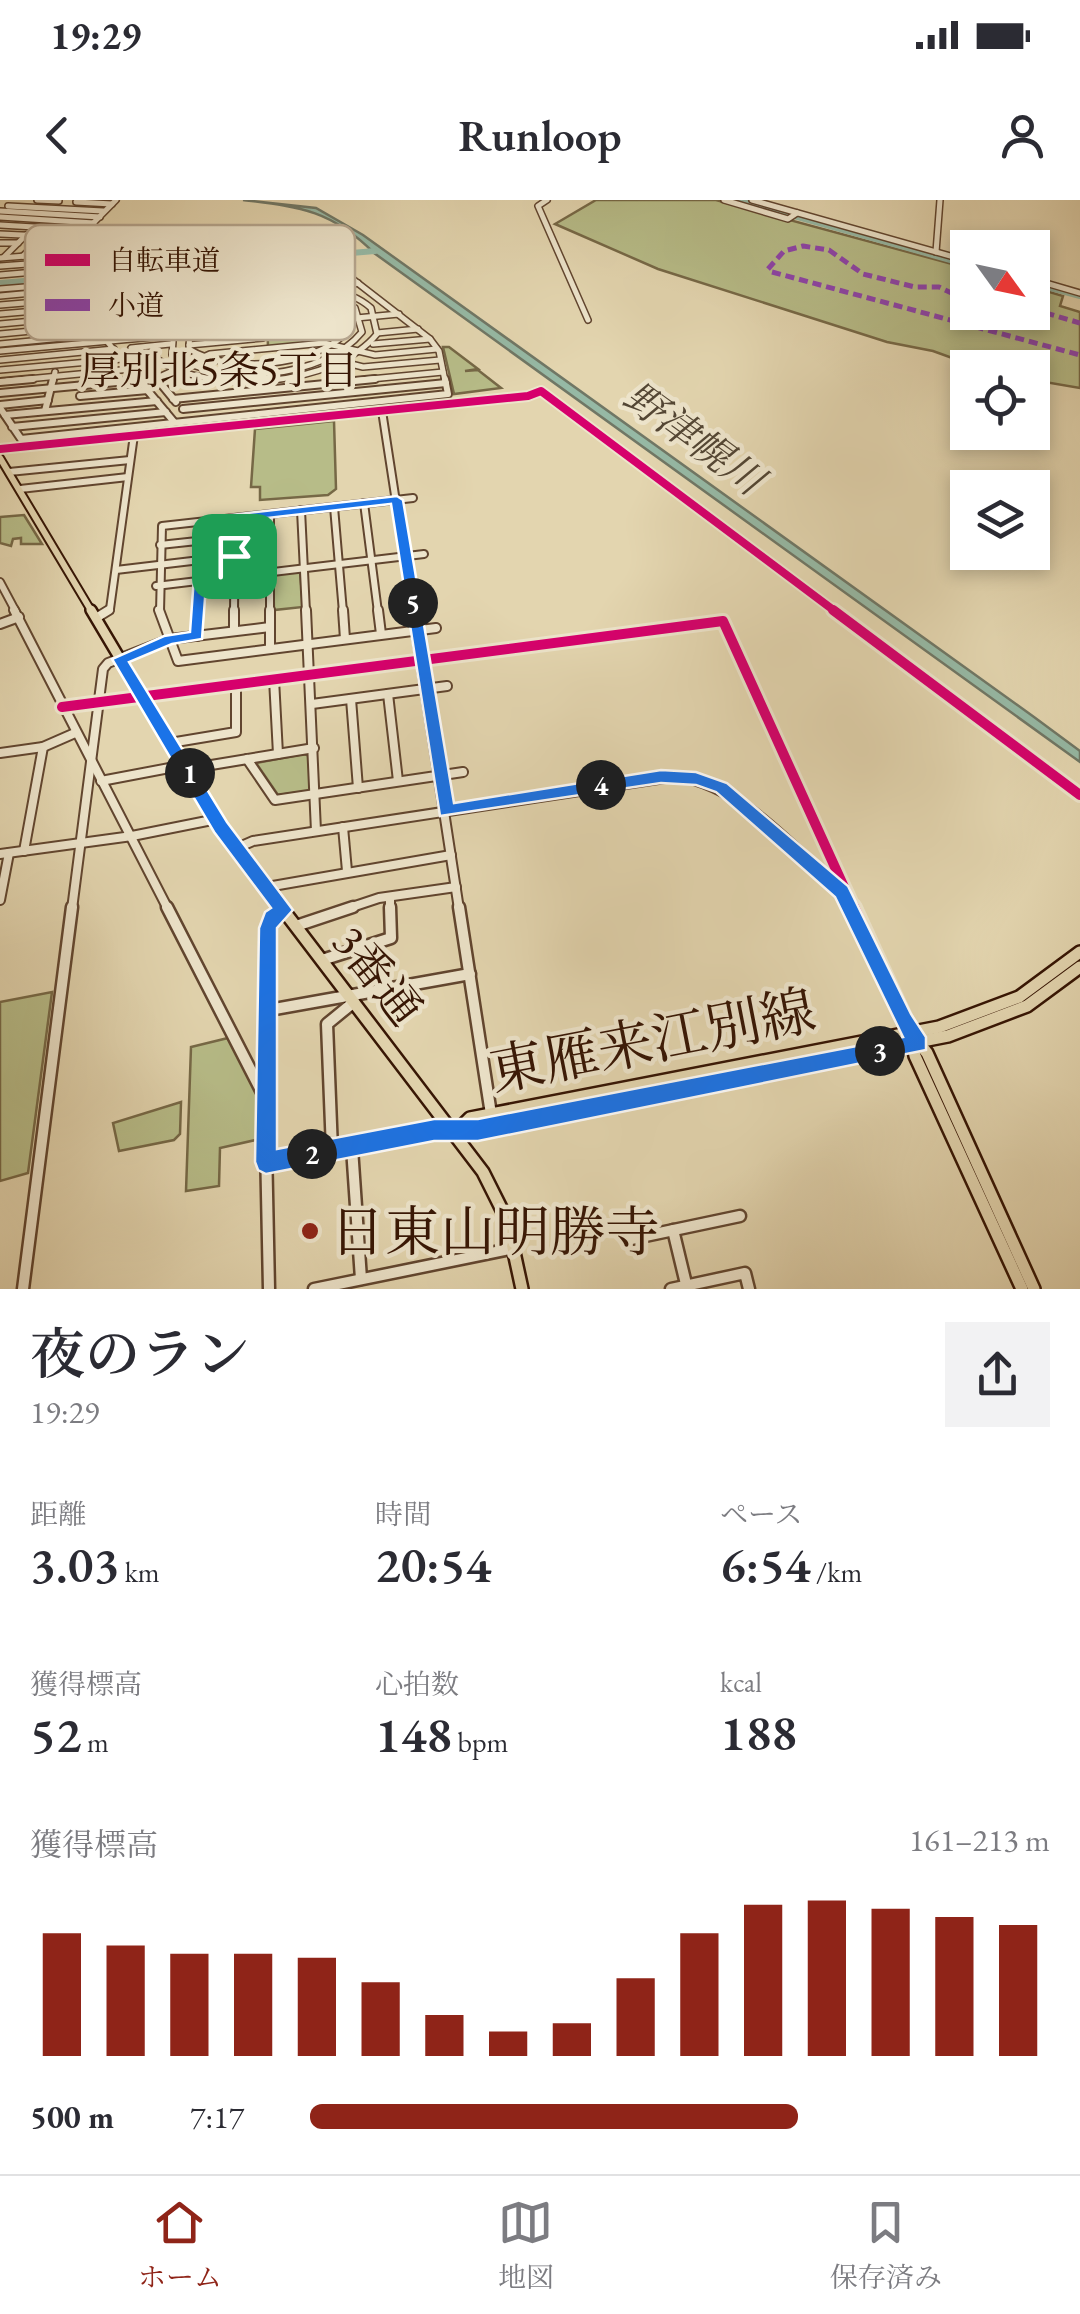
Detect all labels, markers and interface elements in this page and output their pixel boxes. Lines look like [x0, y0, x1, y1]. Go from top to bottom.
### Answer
text: 19:29 [50, 11, 141, 60]
text: Runloop [458, 106, 622, 164]
icon: back [30, 108, 85, 163]
icon: person [995, 108, 1050, 163]
legend [25, 225, 355, 340]
north arrow [950, 230, 1050, 330]
map controls [950, 230, 1050, 570]
text: 自転車道 [108, 242, 220, 278]
text: 小道 [108, 287, 164, 323]
district label: 厚別北5条5丁目 [80, 344, 358, 396]
button: locate [950, 350, 1050, 450]
water label: 野津幌川 [614, 370, 777, 508]
button: layers [950, 470, 1050, 570]
pin [192, 514, 277, 599]
icon: arrive [207, 529, 262, 584]
pin: 5 [388, 578, 438, 628]
text: 5 [406, 585, 420, 621]
pin: 1 [165, 748, 215, 798]
text: 1 [183, 755, 197, 791]
pin: 4 [576, 760, 626, 810]
text: 4 [594, 767, 608, 803]
street label: 3番通 [321, 913, 435, 1037]
street label: 東雁来江別線 [483, 974, 821, 1106]
pin: 3 [855, 1026, 905, 1076]
text: 3 [873, 1033, 887, 1069]
pin: 2 [287, 1129, 337, 1179]
text: 2 [305, 1136, 319, 1172]
place label: 日東山明勝寺 [330, 1196, 660, 1267]
marker: 日東山明勝寺 [299, 1220, 321, 1242]
text: 夜のラン [30, 1318, 250, 1389]
button: share [945, 1322, 1050, 1427]
text: 19:29 [30, 1391, 99, 1433]
text: 距離 [30, 1496, 86, 1532]
text: 時間 [375, 1496, 431, 1532]
text: ペース [720, 1496, 803, 1532]
text: 3.03 [30, 1532, 119, 1597]
text: 20:54 [375, 1532, 491, 1597]
text: 6:54 [720, 1532, 811, 1597]
text: km [119, 1554, 160, 1590]
text: /km [811, 1554, 862, 1590]
text: kcal [720, 1664, 762, 1700]
text: 獲得標高 [30, 1666, 142, 1702]
text: 心拍数 [375, 1666, 459, 1702]
text: 188 [720, 1700, 797, 1765]
text: 52 [30, 1702, 81, 1767]
text: 148 [375, 1702, 452, 1767]
text: m [81, 1724, 109, 1760]
text: bpm [452, 1724, 508, 1760]
text: 161–213 m [909, 1819, 1050, 1861]
text: 獲得標高 [30, 1824, 158, 1866]
text: 500 m [30, 2096, 114, 2138]
text: 7:17 [190, 2096, 244, 2138]
tab: ホーム [138, 2195, 222, 2295]
tab: 地図 [498, 2195, 554, 2295]
tab: 保存済み [830, 2195, 942, 2295]

